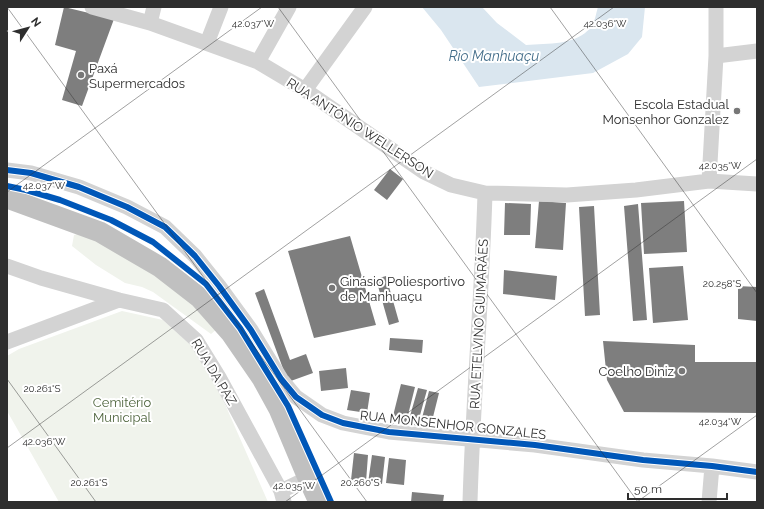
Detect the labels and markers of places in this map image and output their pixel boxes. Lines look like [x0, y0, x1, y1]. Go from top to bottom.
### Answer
place label: Paxá Supermercados [89, 61, 185, 91]
marker: Paxá Supermercados [76, 70, 86, 80]
place label: Escola Estadual Monsenhor Gonzalez [602, 97, 729, 127]
marker: Escola Estadual Monsenhor Gonzalez [732, 106, 742, 116]
place label: Ginásio Poliesportivo de Manhuaçu [340, 274, 465, 304]
marker: Ginásio Poliesportivo de Manhuaçu [327, 283, 337, 293]
place label: Coelho Diniz [599, 364, 674, 379]
marker: Coelho Diniz [677, 366, 687, 376]

